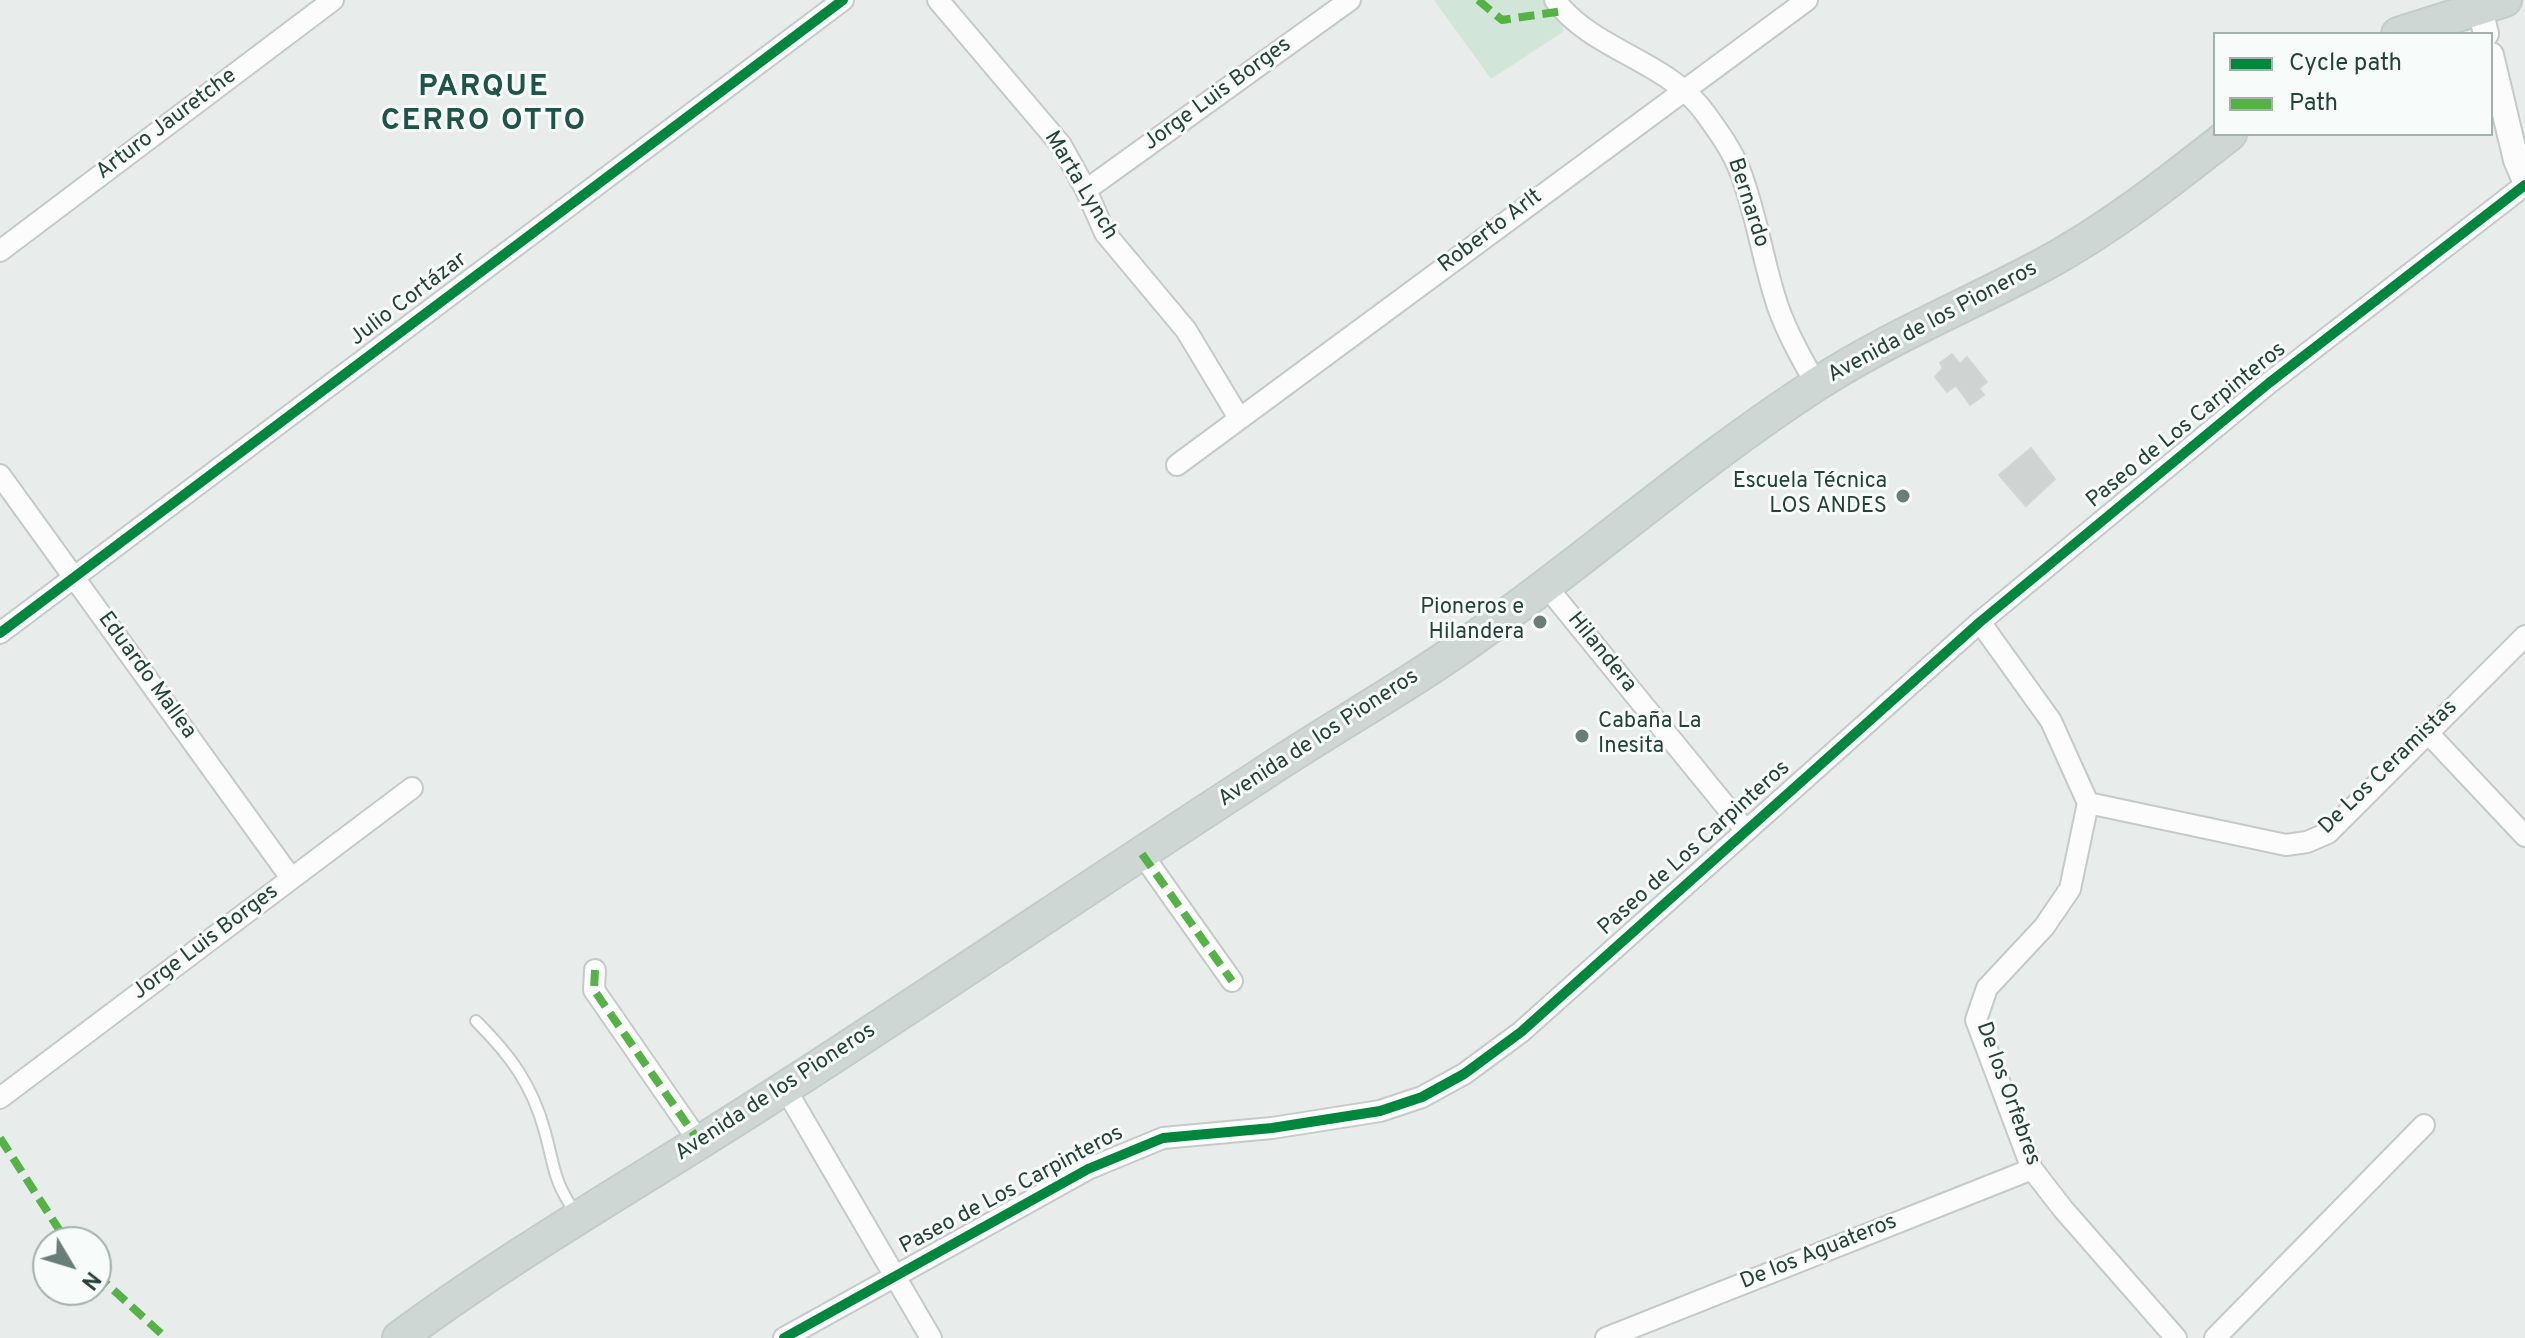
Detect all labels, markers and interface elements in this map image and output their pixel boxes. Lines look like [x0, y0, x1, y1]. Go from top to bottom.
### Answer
legend [2213, 32, 2493, 136]
street label: Jorge Luis Borges [1139, 33, 1297, 157]
text: Cycle path [2289, 49, 2402, 79]
street label: Arturo Jauretche [92, 64, 242, 186]
district label: PARQUE CERRO OTTO [381, 71, 587, 142]
text: Path [2289, 89, 2338, 119]
street label: Marta Lynch [1037, 127, 1123, 245]
street label: Bernardo [1720, 155, 1774, 251]
street label: Roberto Arlt [1434, 184, 1548, 280]
street label: Julio Cortázar [345, 247, 473, 353]
street label: Avenida de los Pioneros [1824, 257, 2042, 389]
street label: Paseo de Los Carpinteros [2082, 337, 2292, 515]
place label: Escuela Técnica LOS ANDES [1733, 470, 1887, 522]
marker: Escuela Técnica LOS ANDES [1894, 487, 1912, 505]
place label: Pioneros e Hilandera [1420, 596, 1524, 648]
street label: Eduardo Mallea [91, 607, 201, 745]
street label: Hilandera [1561, 608, 1641, 698]
marker: Pioneros e Hilandera [1531, 613, 1549, 631]
street label: Avenida de los Pioneros [1214, 664, 1424, 814]
street label: De Los Ceramistas [2314, 695, 2464, 841]
place label: Cabaña La Inesita [1598, 710, 1701, 762]
marker: Cabaña La Inesita [1573, 727, 1591, 745]
street label: Paseo de Los Carpinteros [1594, 756, 1796, 942]
street label: Jorge Luis Borges [128, 879, 284, 1007]
street label: Avenida de los Pioneros [671, 1018, 881, 1168]
street label: De los Orfebres [1969, 1019, 2045, 1169]
street label: Paseo de Los Carpinteros [896, 1121, 1128, 1261]
street label: De los Aguateros [1737, 1210, 1901, 1296]
north arrow [32, 1226, 112, 1306]
text: N [74, 1265, 105, 1294]

